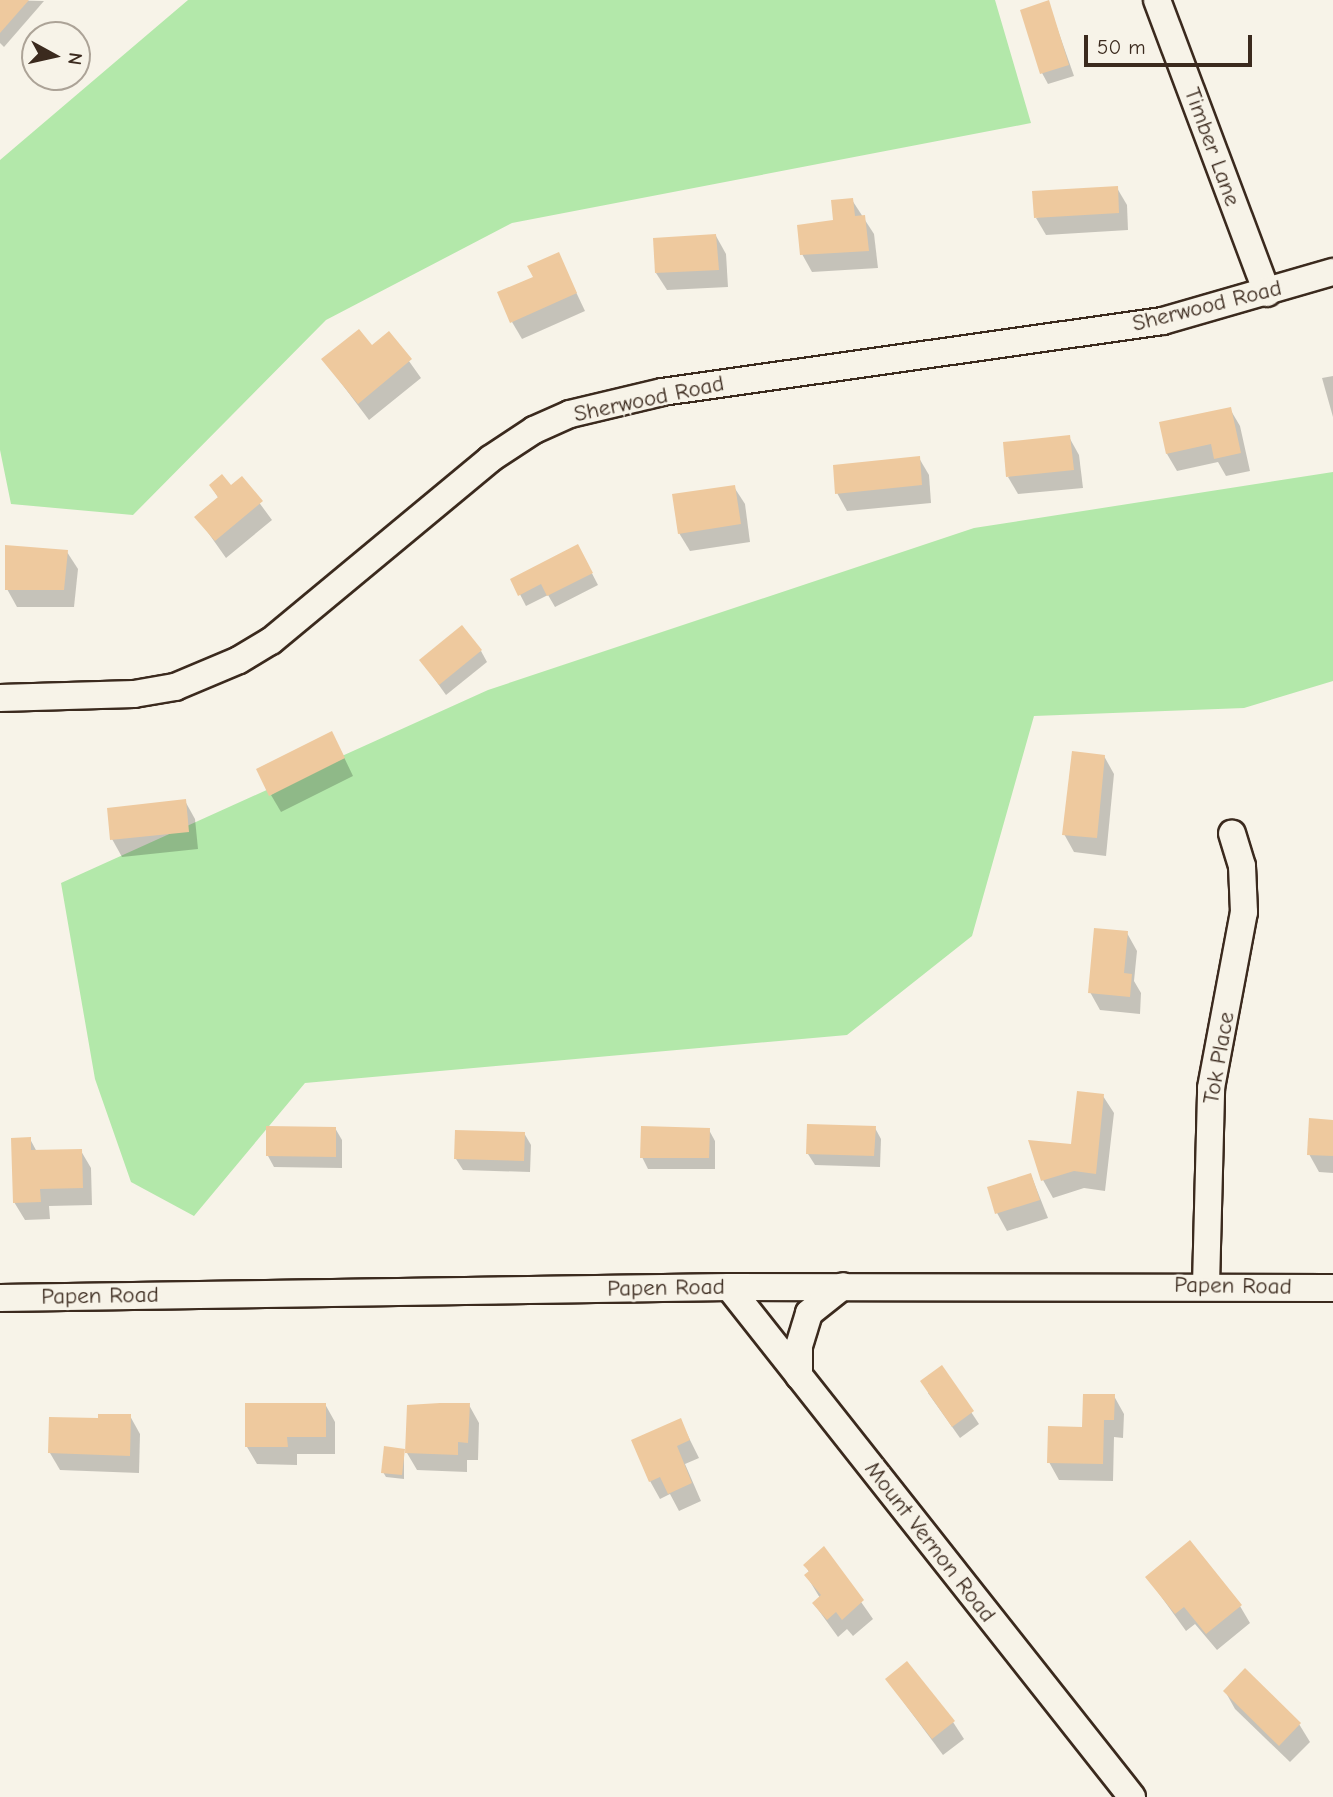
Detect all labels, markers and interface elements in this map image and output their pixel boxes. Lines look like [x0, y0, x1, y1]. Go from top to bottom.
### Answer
north arrow [21, 21, 91, 91]
scale bar [1088, 21, 1256, 65]
text: 50 m [1097, 35, 1146, 59]
text: N [63, 51, 87, 66]
street label: Timber Lane [1178, 84, 1246, 210]
street label: Sherwood Road [1129, 274, 1285, 338]
street label: Sherwood Road [571, 370, 727, 428]
street label: Tok Place [1197, 1010, 1241, 1106]
street label: Papen Road [1174, 1271, 1292, 1301]
street label: Papen Road [607, 1273, 725, 1303]
street label: Papen Road [41, 1281, 159, 1311]
street label: Mount Vernon Road [859, 1456, 1001, 1628]

